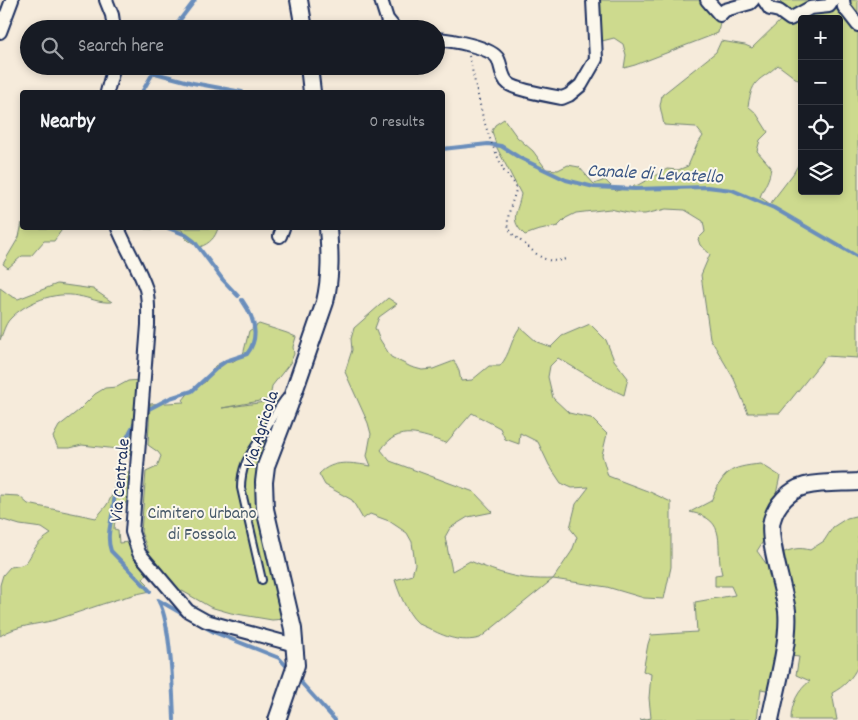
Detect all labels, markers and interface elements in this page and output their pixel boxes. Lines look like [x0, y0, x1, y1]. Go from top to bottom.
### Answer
map controls [798, 15, 843, 195]
button: + [798, 15, 843, 60]
search box [20, 20, 445, 75]
icon: search [38, 34, 66, 62]
text: Search here [78, 34, 164, 61]
button: − [798, 60, 843, 105]
button: locate [798, 105, 843, 150]
text: Nearby [40, 108, 95, 138]
text: 0 results [370, 111, 425, 134]
button: layers [798, 150, 843, 195]
water label: Canale di Levatello [586, 158, 725, 193]
street label: Via Agricola [238, 387, 287, 472]
street label: Via Centrale [105, 437, 138, 523]
park label: Cimitero Urbano di Fossola [147, 502, 257, 548]

